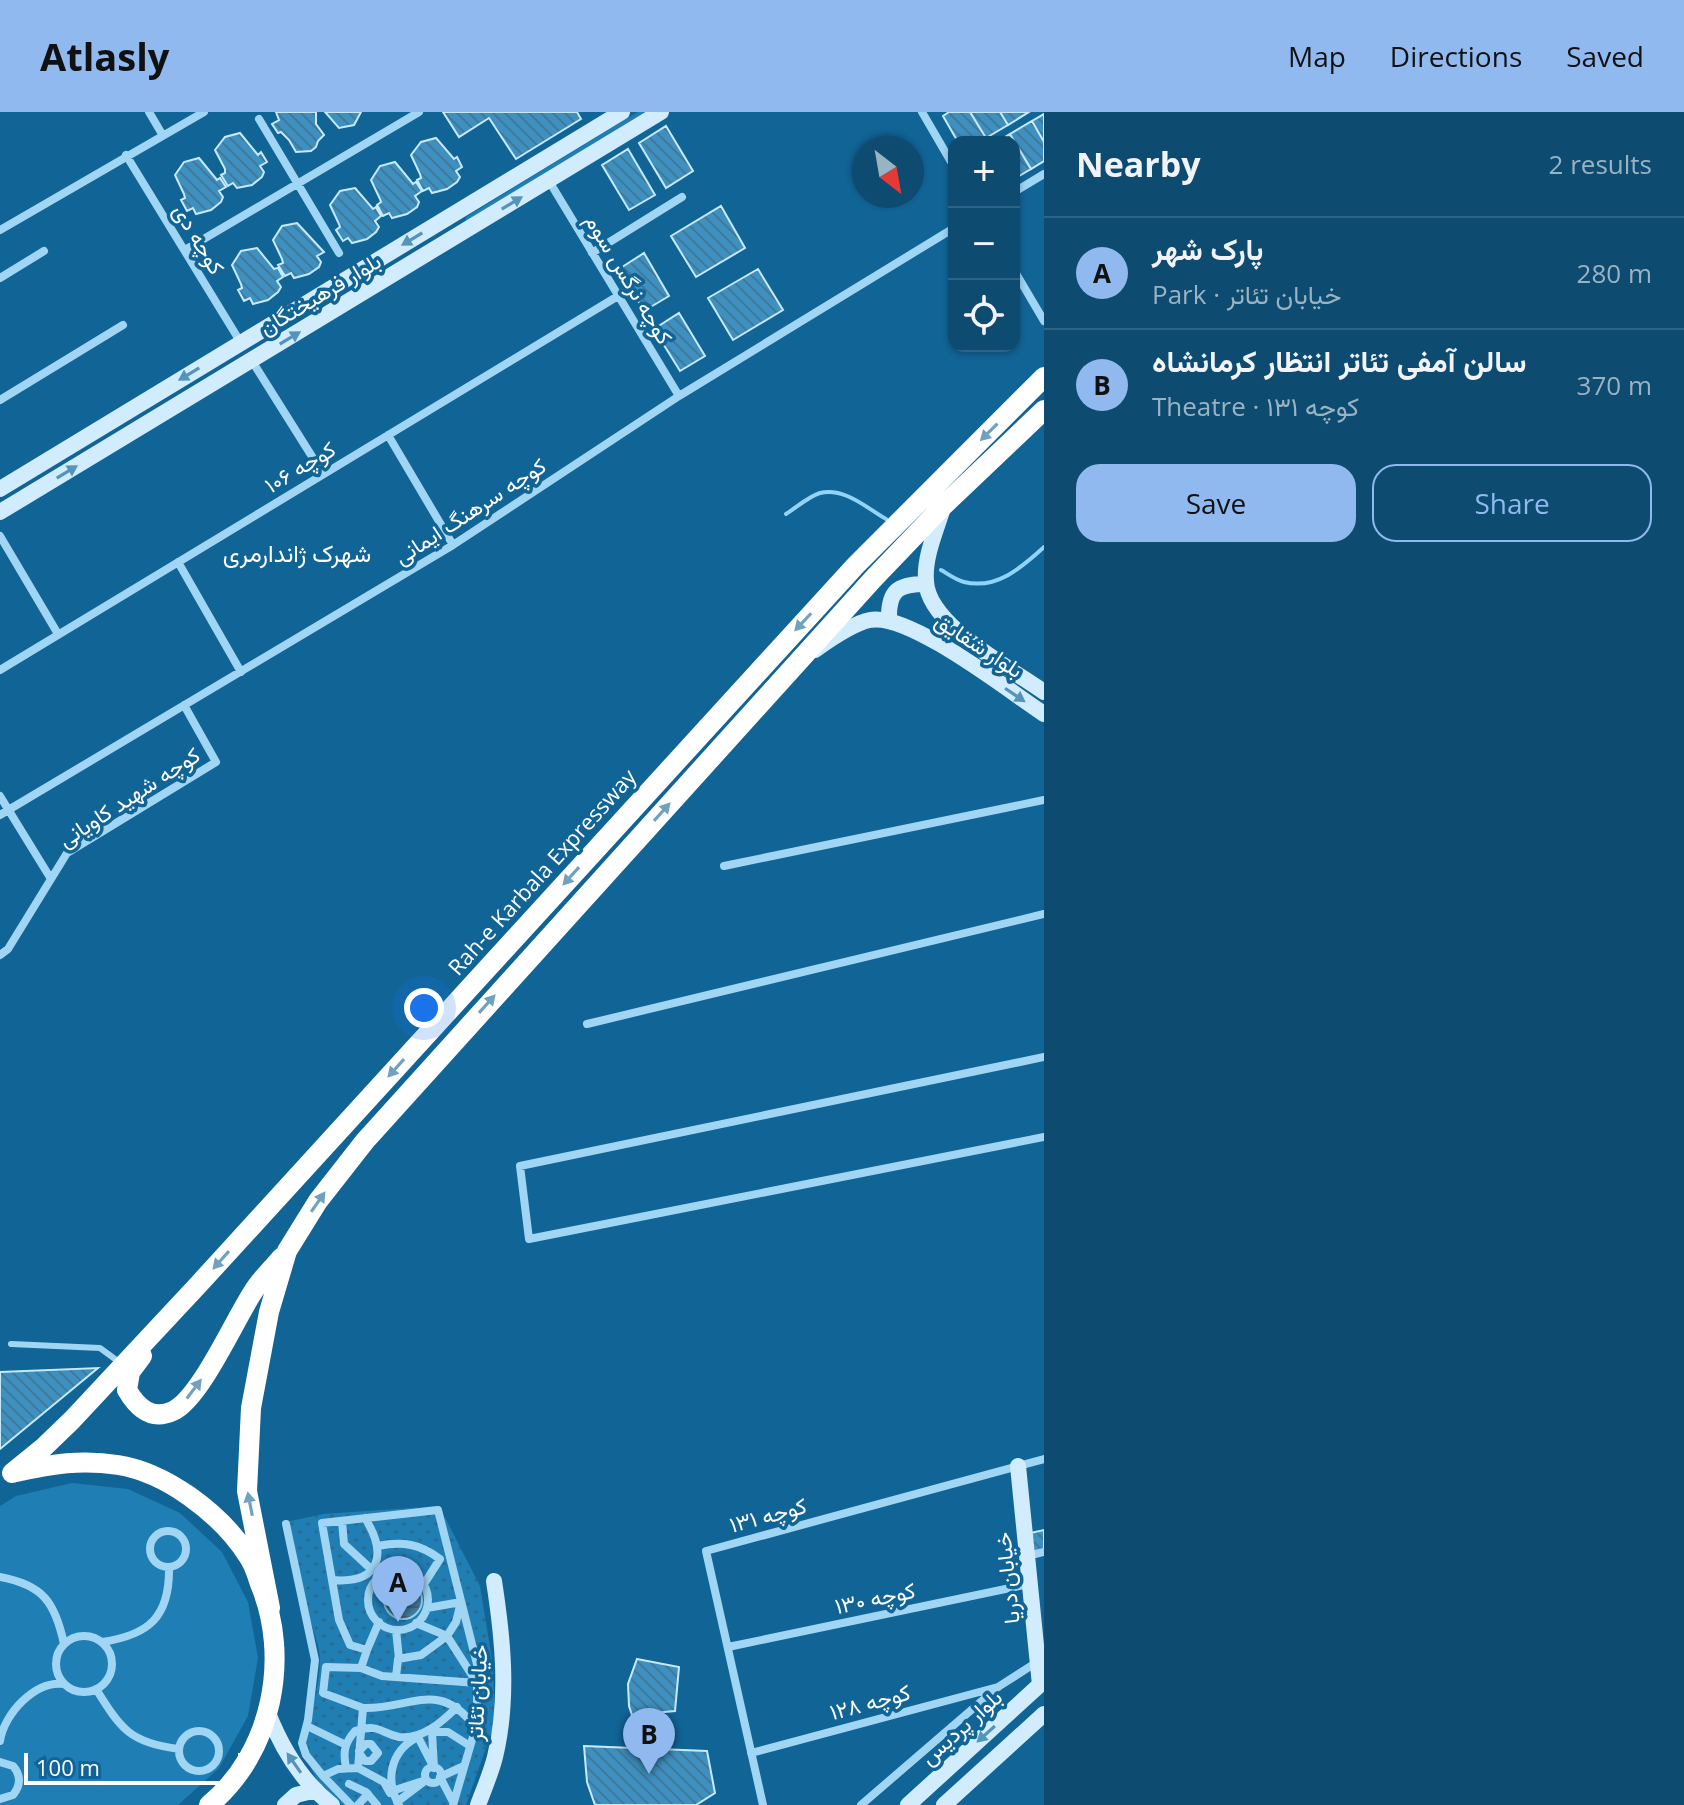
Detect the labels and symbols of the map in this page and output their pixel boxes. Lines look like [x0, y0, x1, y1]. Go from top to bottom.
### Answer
north arrow [852, 136, 924, 208]
one-way arrow [501, 197, 523, 211]
street label: کوچه دی [166, 198, 233, 280]
street label: کوچه نرگس سوم [578, 208, 681, 350]
one-way arrow [401, 232, 423, 246]
street label: بلوار فرهیختگان [253, 245, 386, 341]
one-way arrow [279, 331, 301, 345]
one-way arrow [178, 367, 200, 381]
one-way arrow [980, 422, 999, 441]
street label: کوچه ۱۰۶ [258, 433, 341, 500]
street label: کوچه سرهنگ ایمانی [388, 450, 552, 571]
one-way arrow [56, 465, 78, 479]
district label: شهرک ژاندارمری [223, 536, 371, 569]
street label: بلوار شقایق [930, 604, 1029, 684]
one-way arrow [795, 612, 813, 631]
one-way arrow [1004, 687, 1026, 702]
street label: کوچه شهید کاویانی [52, 739, 206, 854]
street label: Rah-e Karbala Expressway [440, 761, 643, 981]
one-way arrow [652, 803, 670, 822]
one-way arrow [563, 865, 580, 885]
your location [404, 988, 444, 1028]
one-way arrow [477, 995, 495, 1014]
one-way arrow [387, 1058, 405, 1077]
one-way arrow [310, 1191, 325, 1212]
one-way arrow [212, 1250, 230, 1269]
one-way arrow [186, 1378, 202, 1400]
street label: کوچه ۱۳۱ [726, 1489, 810, 1540]
one-way arrow [243, 1492, 255, 1517]
street label: خیابان دریا [986, 1531, 1026, 1625]
pin: A [372, 1556, 424, 1622]
street label: کوچه ۱۳۰ [832, 1574, 918, 1621]
street label: خیابان تئاتر [458, 1644, 494, 1743]
street label: کوچه ۱۲۸ [826, 1676, 914, 1727]
street label: بلوار پردیس [913, 1681, 1008, 1772]
pin: B [623, 1708, 675, 1774]
one-way arrow [977, 1724, 996, 1742]
scale bar [24, 1749, 242, 1785]
one-way arrow [287, 1753, 302, 1774]

